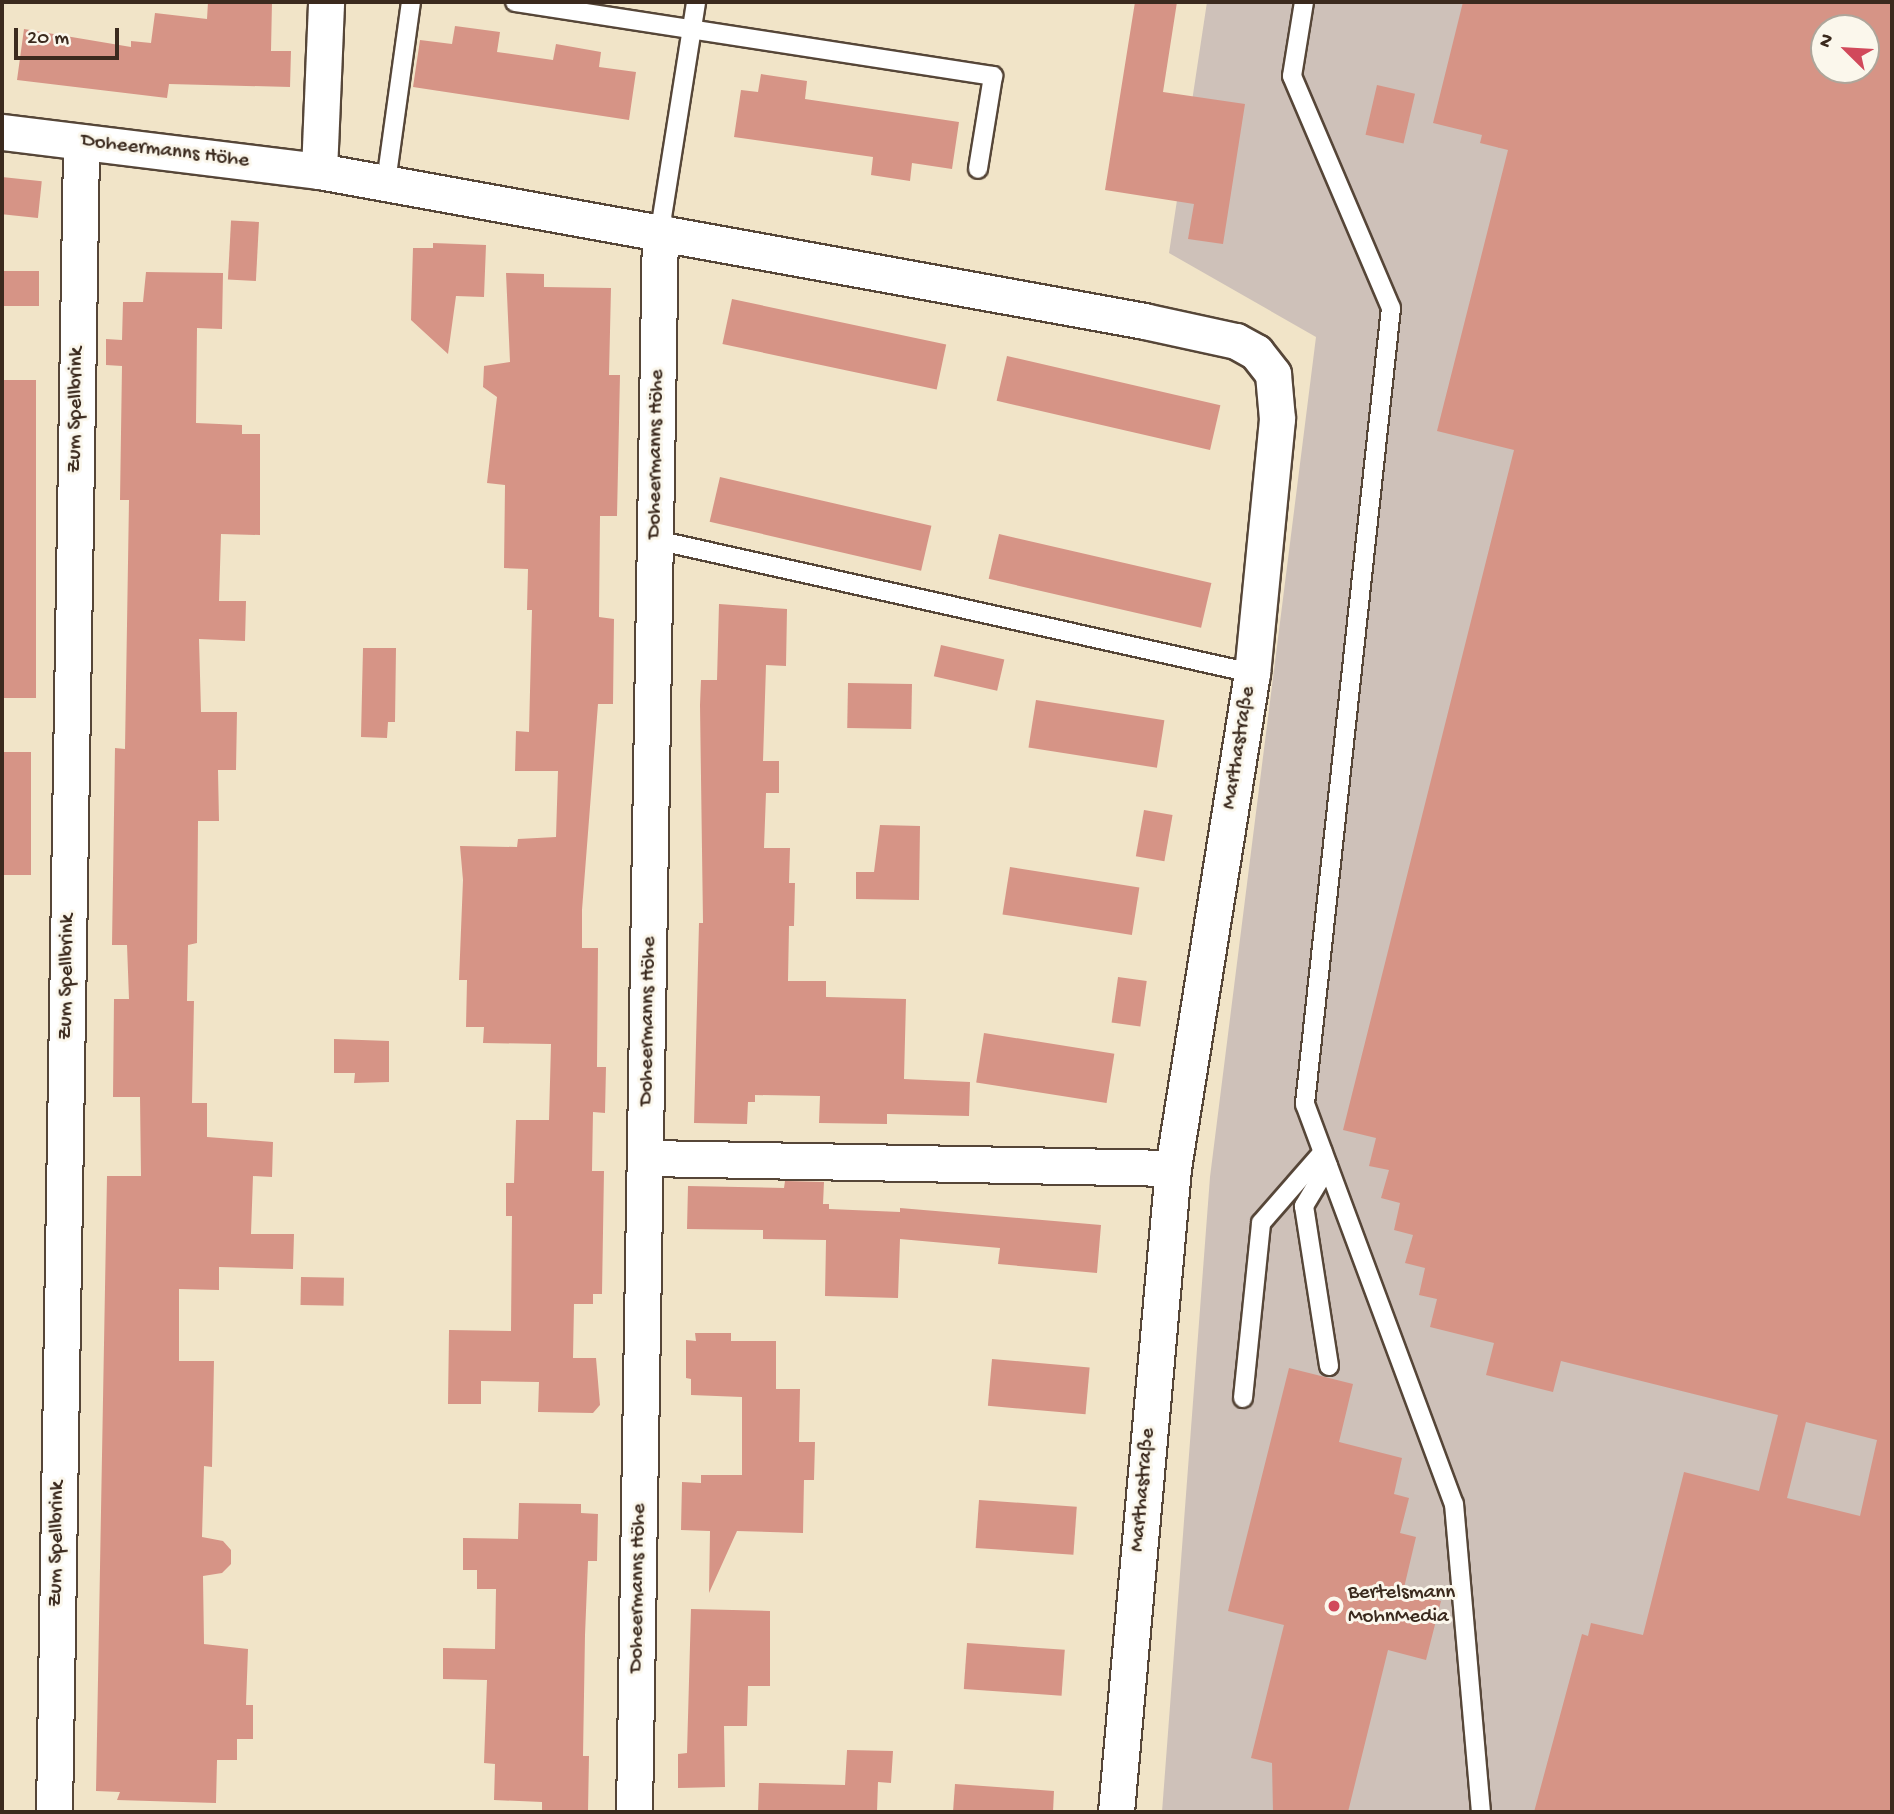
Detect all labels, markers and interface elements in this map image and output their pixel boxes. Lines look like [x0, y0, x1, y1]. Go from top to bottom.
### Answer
scale bar [18, 14, 122, 58]
north arrow [1810, 14, 1880, 84]
text: 20 m [27, 27, 69, 52]
text: N [1814, 31, 1840, 51]
street label: Doheermanns Höhe [79, 129, 251, 175]
street label: Zum Spellbrink [63, 347, 91, 473]
street label: Doheermanns Höhe [643, 369, 671, 539]
street label: Marthastraße [1218, 685, 1262, 811]
street label: Zum Spellbrink [54, 914, 82, 1040]
street label: Doheermanns Höhe [635, 936, 663, 1106]
street label: Marthastraße [1126, 1427, 1162, 1553]
street label: Zum Spellbrink [44, 1481, 72, 1607]
street label: Doheermanns Höhe [625, 1503, 653, 1673]
place label: Bertelsmann MohnMedia [1348, 1581, 1455, 1631]
marker: Bertelsmann MohnMedia [1326, 1598, 1342, 1614]

